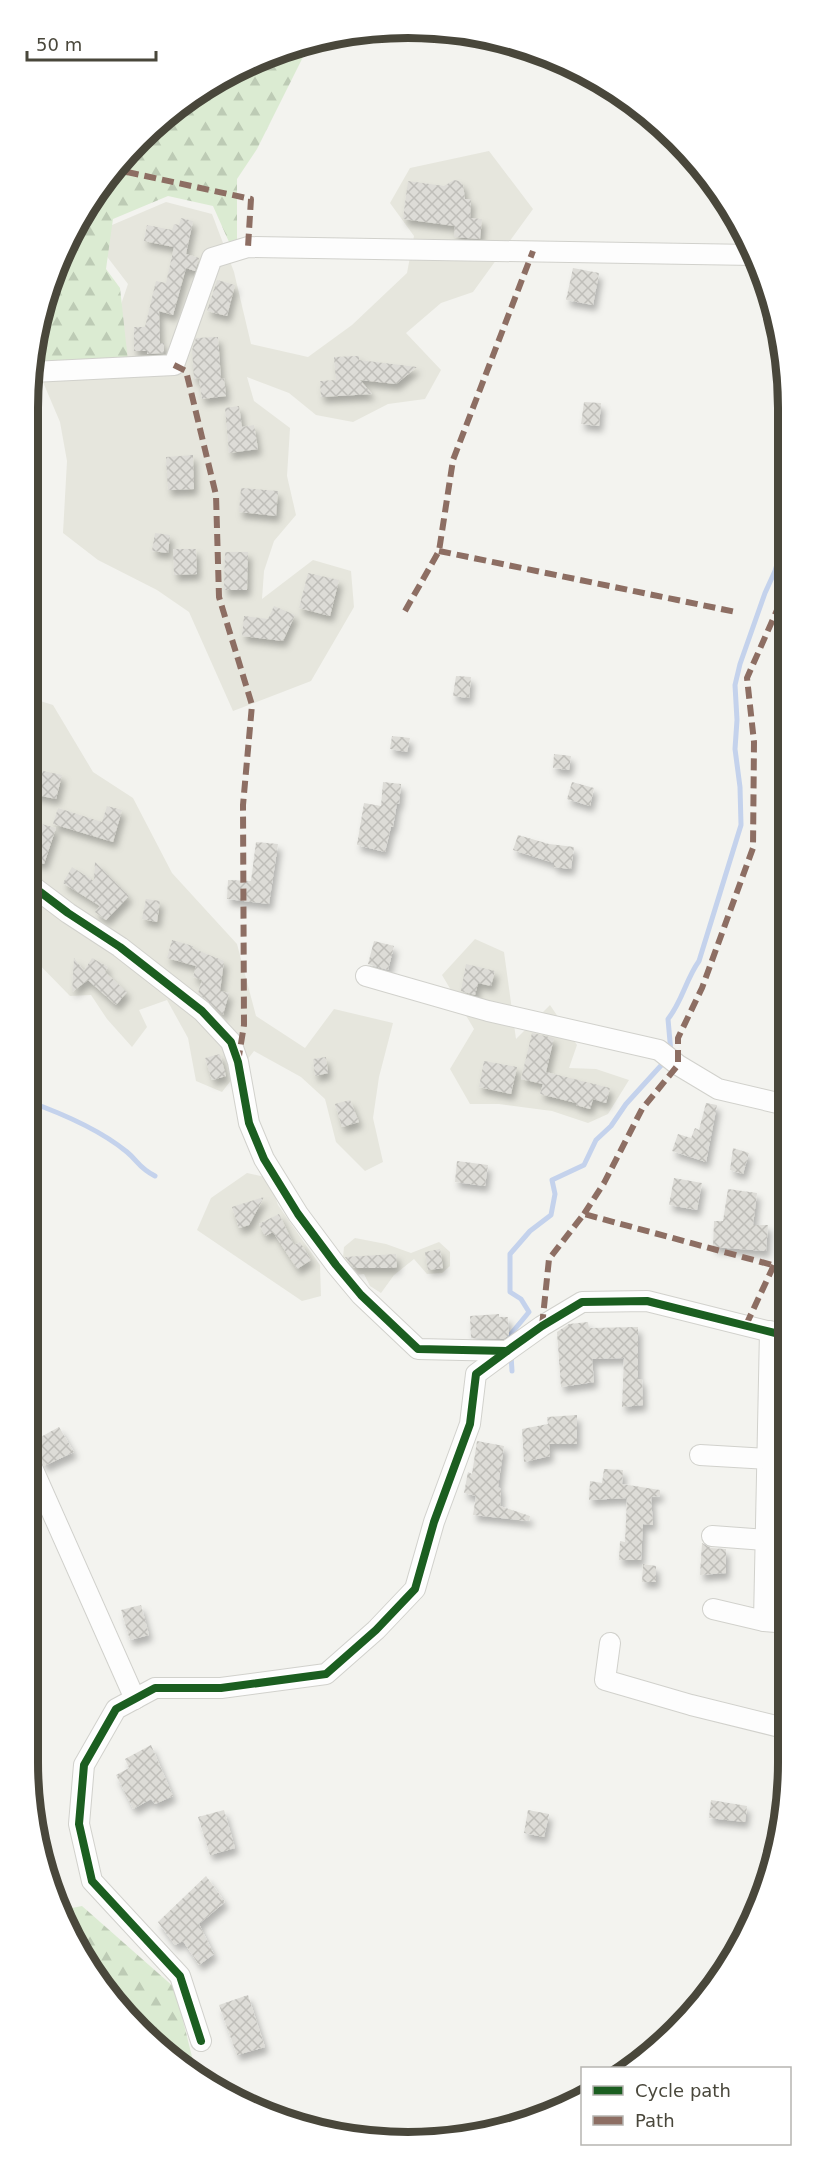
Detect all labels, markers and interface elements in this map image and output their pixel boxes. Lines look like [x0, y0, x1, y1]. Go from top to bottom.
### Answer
scale bar [27, 24, 156, 62]
text: 50 m [36, 34, 82, 55]
legend [581, 2067, 791, 2145]
text: Cycle path [635, 2080, 731, 2101]
text: Path [635, 2110, 675, 2131]

